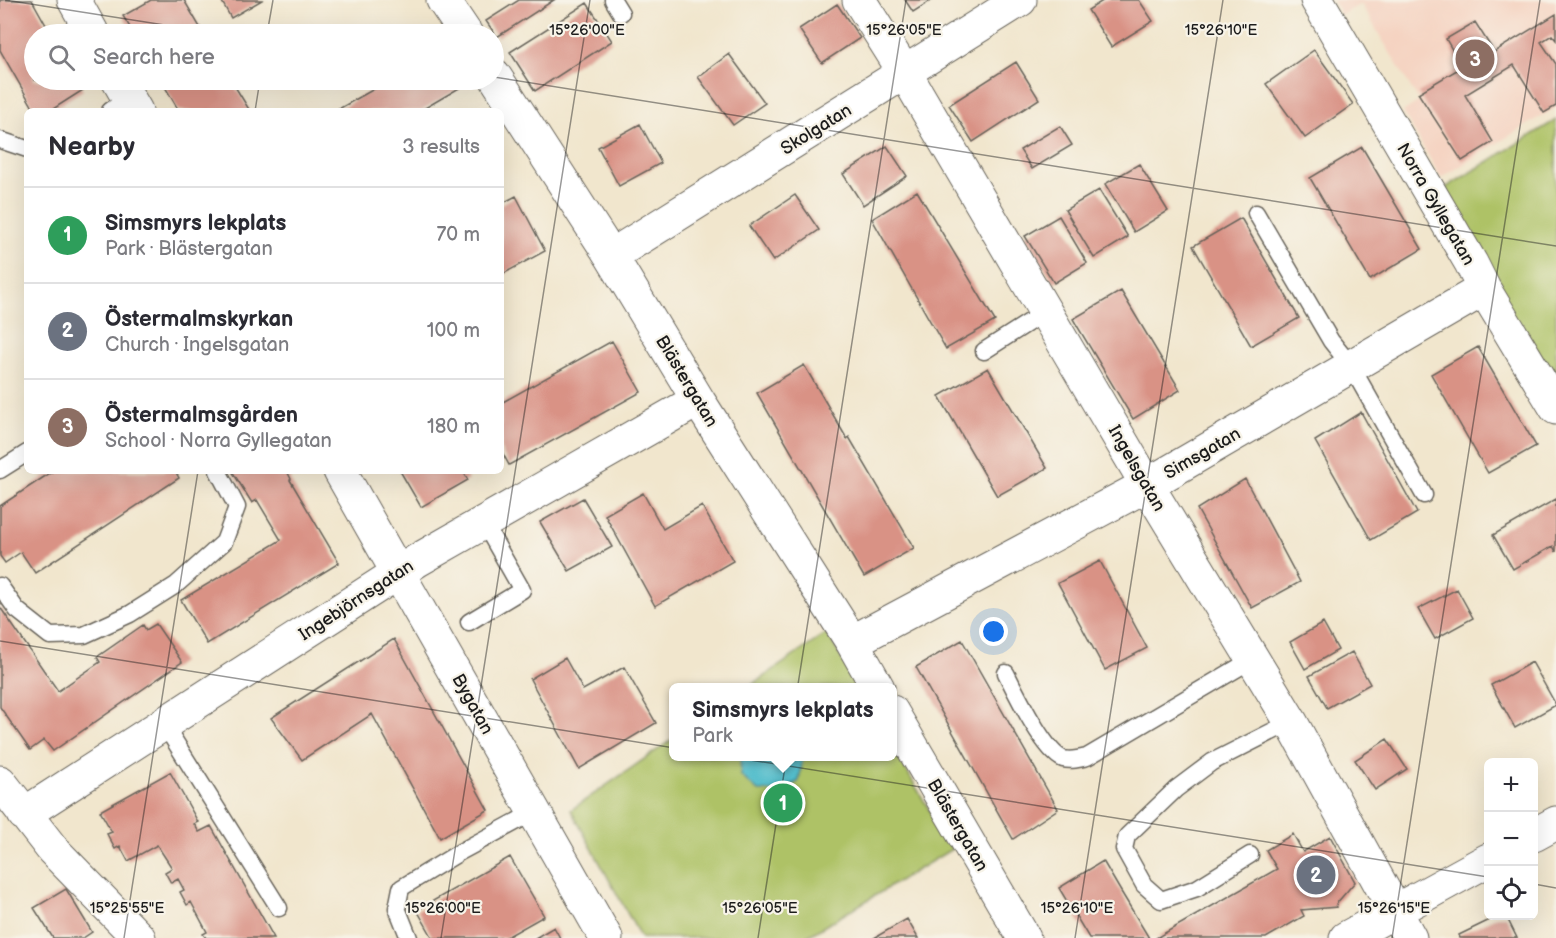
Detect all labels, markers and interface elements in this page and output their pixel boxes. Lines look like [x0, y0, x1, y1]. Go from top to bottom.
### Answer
text: 15°26'00"E [549, 21, 625, 40]
text: 15°26'05"E [866, 21, 942, 40]
text: 15°26'10"E [1185, 21, 1257, 40]
search box [24, 24, 504, 90]
pin: 3 [1456, 36, 1494, 82]
icon: search [45, 41, 78, 74]
text: Search here [93, 44, 215, 71]
street label: Skolgatan [777, 99, 856, 159]
text: Nearby [48, 132, 135, 163]
text: 3 results [402, 135, 480, 159]
street label: Norra Gyllegatan [1392, 139, 1479, 269]
text: Simsmyrs lekplats [105, 210, 286, 237]
text: 1 [63, 223, 72, 247]
text: 70 m [436, 223, 480, 247]
text: Park · Blästergatan [105, 237, 273, 261]
text: Östermalmskyrkan [105, 306, 293, 333]
text: 2 [62, 319, 73, 343]
text: 100 m [427, 319, 480, 343]
street label: Blästergatan [651, 332, 722, 431]
text: Church · Ingelsgatan [105, 333, 289, 357]
text: Östermalmsgården [105, 402, 298, 429]
text: 3 [62, 415, 73, 439]
text: 180 m [427, 415, 480, 439]
street label: Ingelsgatan [1104, 422, 1170, 515]
street label: Simsgatan [1160, 423, 1244, 484]
text: School · Norra Gyllegatan [105, 429, 332, 453]
street label: Ingebjörnsgatan [295, 556, 418, 645]
your location [979, 617, 1008, 646]
street label: Bygatan [447, 670, 498, 738]
popup [669, 683, 897, 761]
text: Simsmyrs lekplats [692, 697, 874, 724]
text: Park [692, 724, 732, 748]
map controls [1484, 758, 1538, 920]
button: + [1484, 758, 1538, 812]
street label: Blästergatan [923, 775, 992, 875]
pin: 1 [764, 780, 802, 826]
button: − [1484, 812, 1538, 866]
pin: 2 [1296, 852, 1336, 898]
button: locate [1484, 866, 1538, 920]
text: 15°25'55"E [90, 899, 164, 918]
text: 15°26'00"E [405, 899, 481, 918]
text: 15°26'05"E [722, 899, 798, 918]
text: 15°26'10"E [1041, 899, 1113, 918]
text: 15°26'15"E [1358, 899, 1430, 918]

